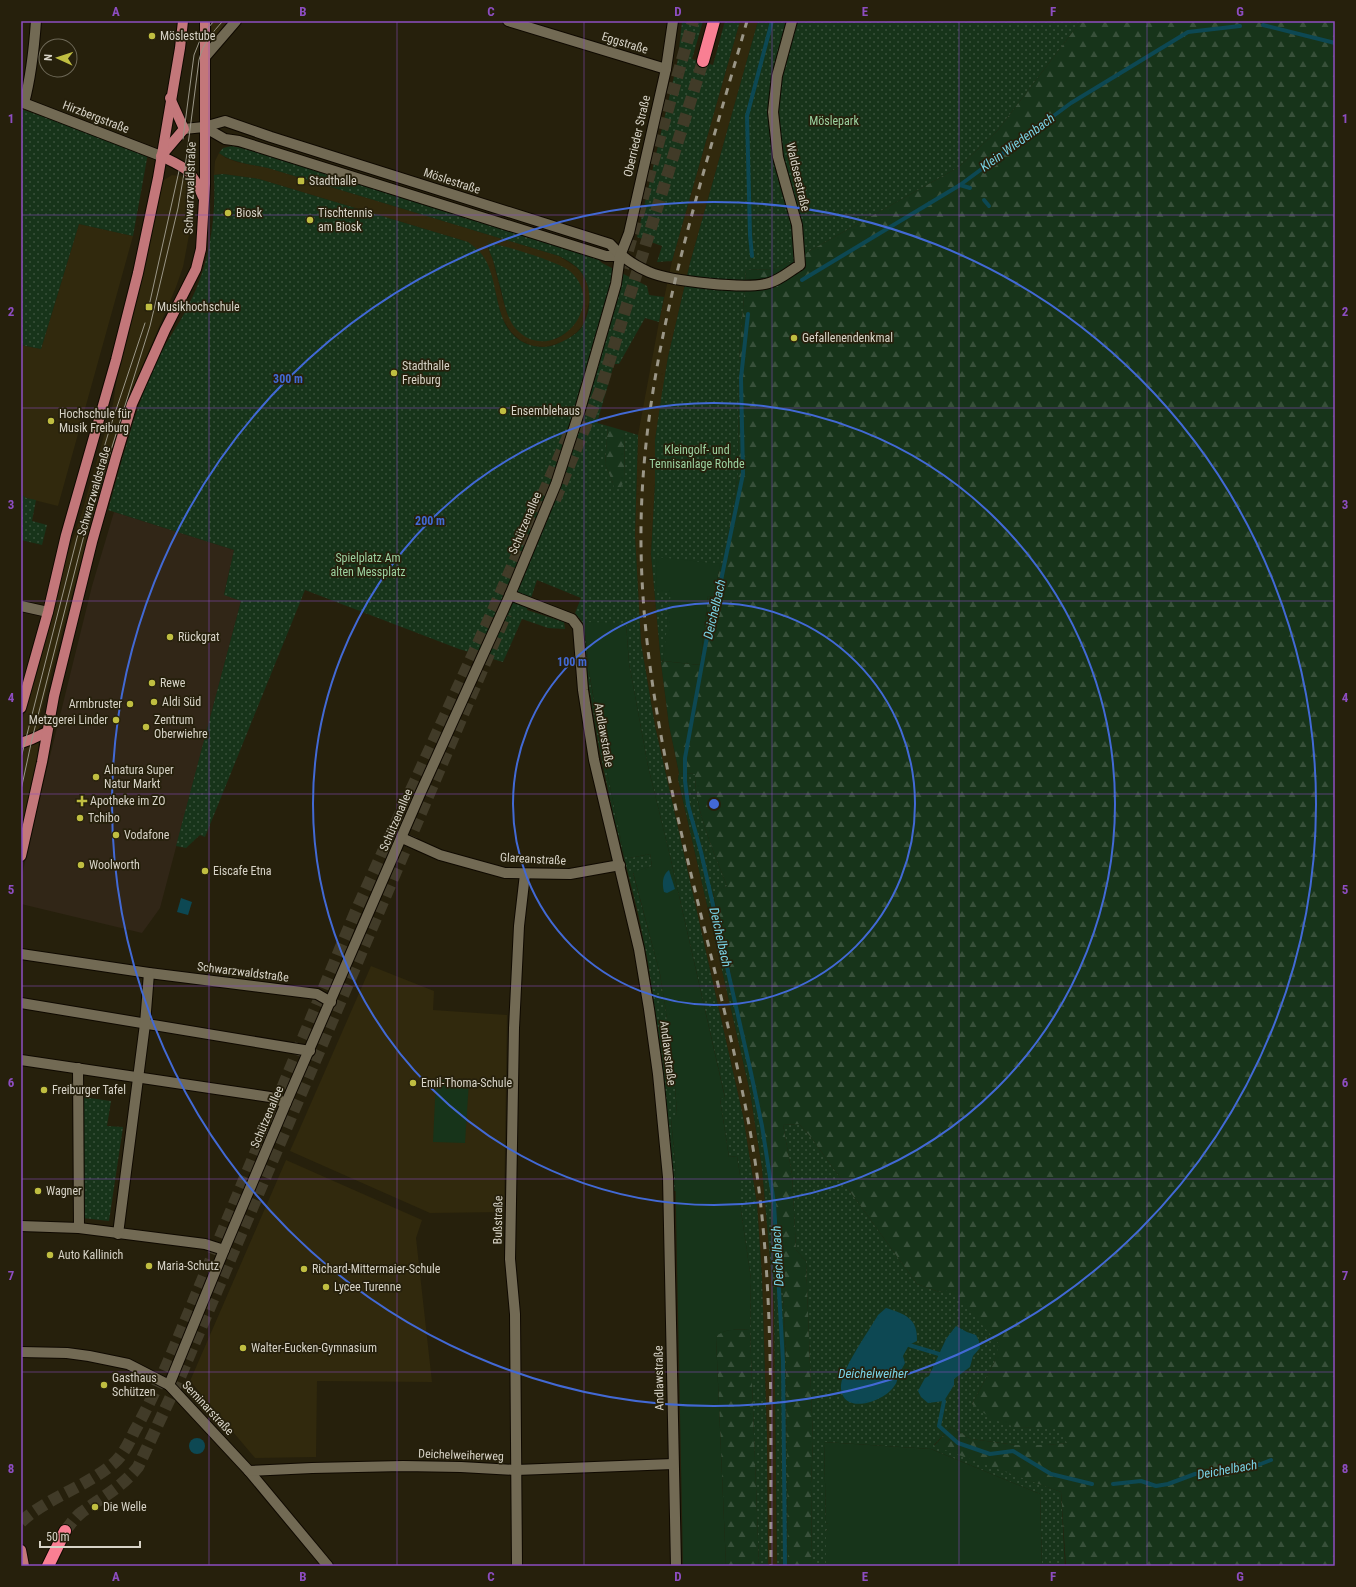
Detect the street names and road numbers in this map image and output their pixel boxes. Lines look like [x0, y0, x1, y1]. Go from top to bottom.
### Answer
street label: Eggstraße [600, 29, 650, 57]
street label: Oberrieder Straße [621, 93, 653, 178]
street label: Hirzbergstraße [61, 98, 132, 136]
street label: Schwarzwaldstraße [181, 141, 199, 234]
street label: Waldseestraße [783, 141, 813, 213]
street label: Möslestraße [422, 165, 483, 197]
street label: Schwarzwaldstraße [75, 444, 114, 537]
street label: Schützenallee [506, 490, 544, 556]
street label: Andlawstraße [591, 702, 617, 769]
street label: Schützenallee [377, 787, 415, 853]
street label: Glareanstraße [499, 850, 567, 868]
street label: Schwarzwaldstraße [196, 959, 290, 985]
street label: Andlawstraße [657, 1020, 679, 1087]
street label: Schützenallee [248, 1084, 286, 1150]
street label: Bußstraße [491, 1195, 505, 1244]
street label: Andlawstraße [651, 1345, 667, 1411]
street label: Seminarstraße [179, 1378, 237, 1438]
street label: Deichelweiherweg [418, 1447, 504, 1463]

